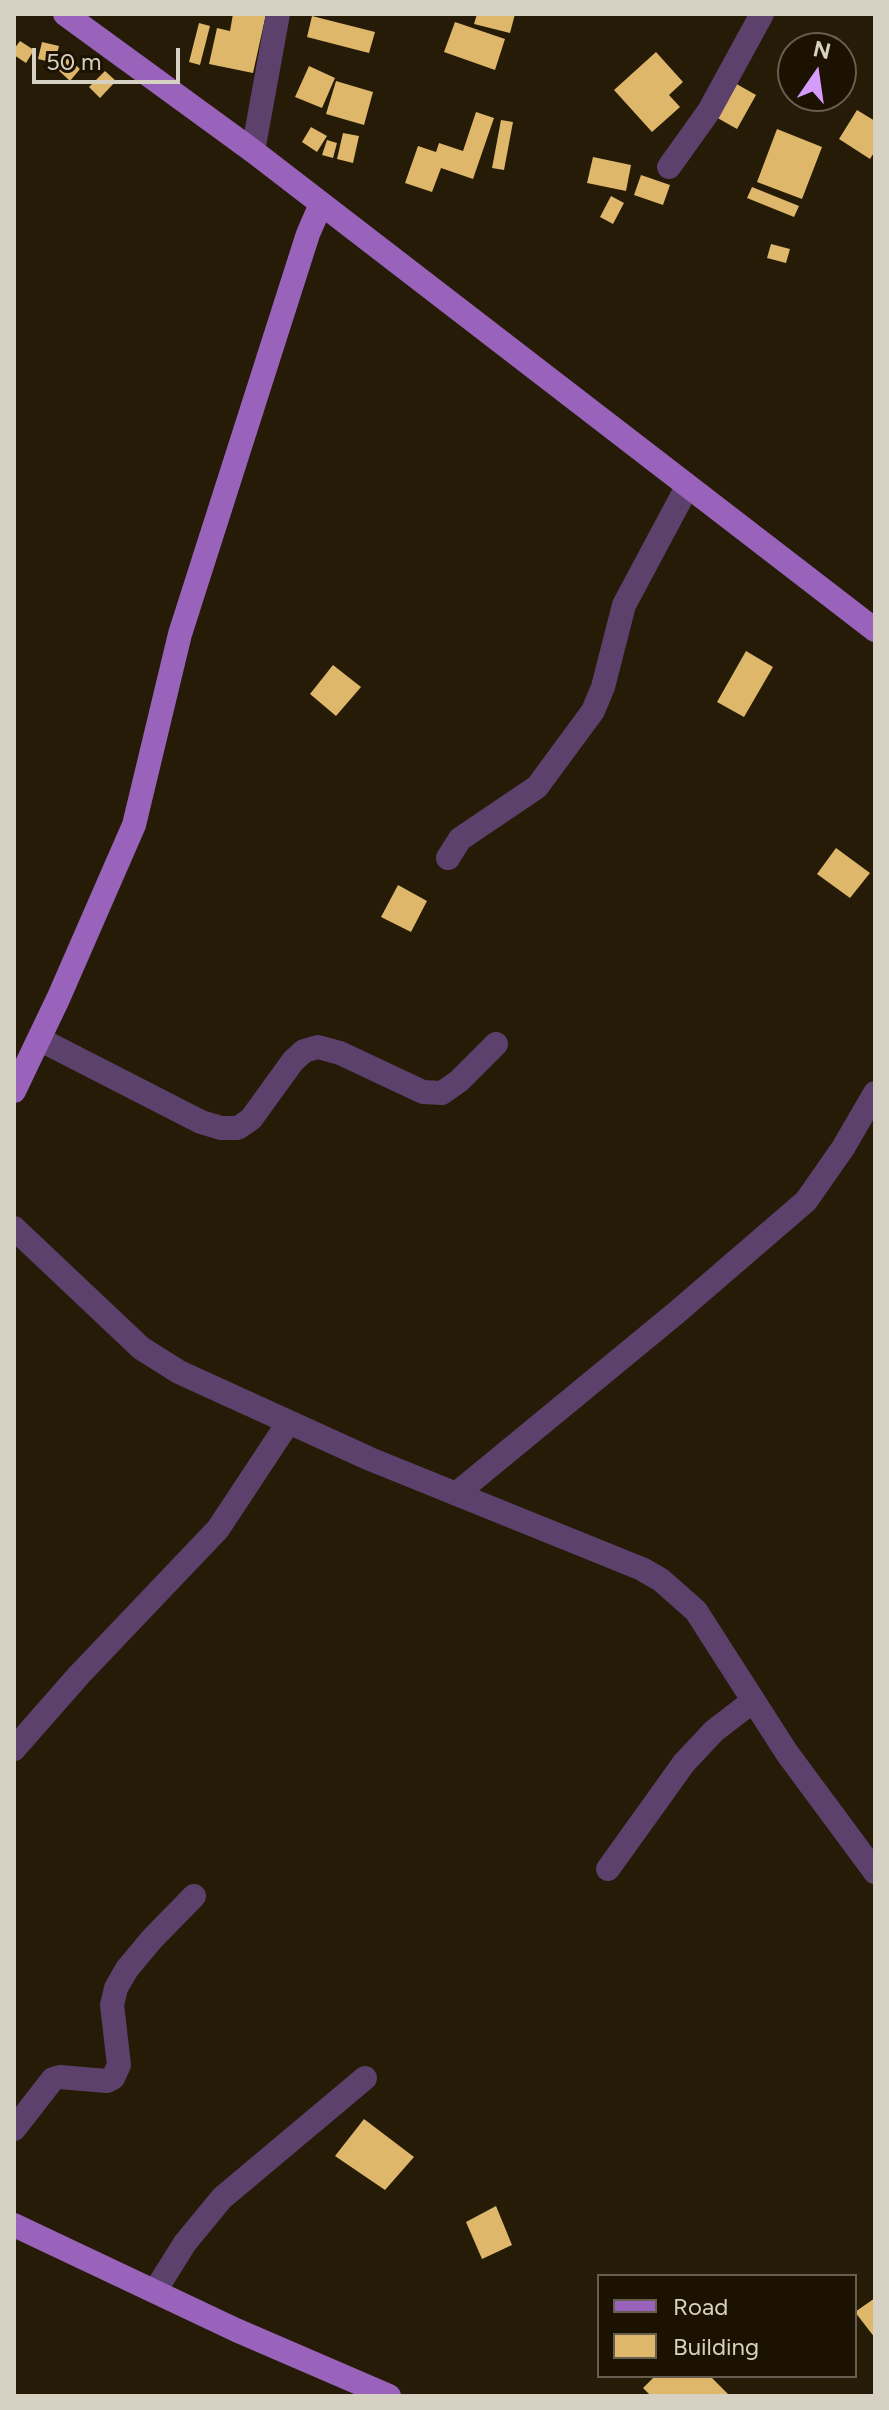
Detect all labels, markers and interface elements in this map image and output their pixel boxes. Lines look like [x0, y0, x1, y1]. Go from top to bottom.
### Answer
scale bar [36, 32, 184, 82]
north arrow [777, 32, 857, 112]
text: N [811, 35, 833, 65]
text: 50 m [46, 47, 102, 76]
legend [597, 2274, 857, 2378]
text: Road [673, 2292, 728, 2321]
text: Building [673, 2332, 759, 2361]

